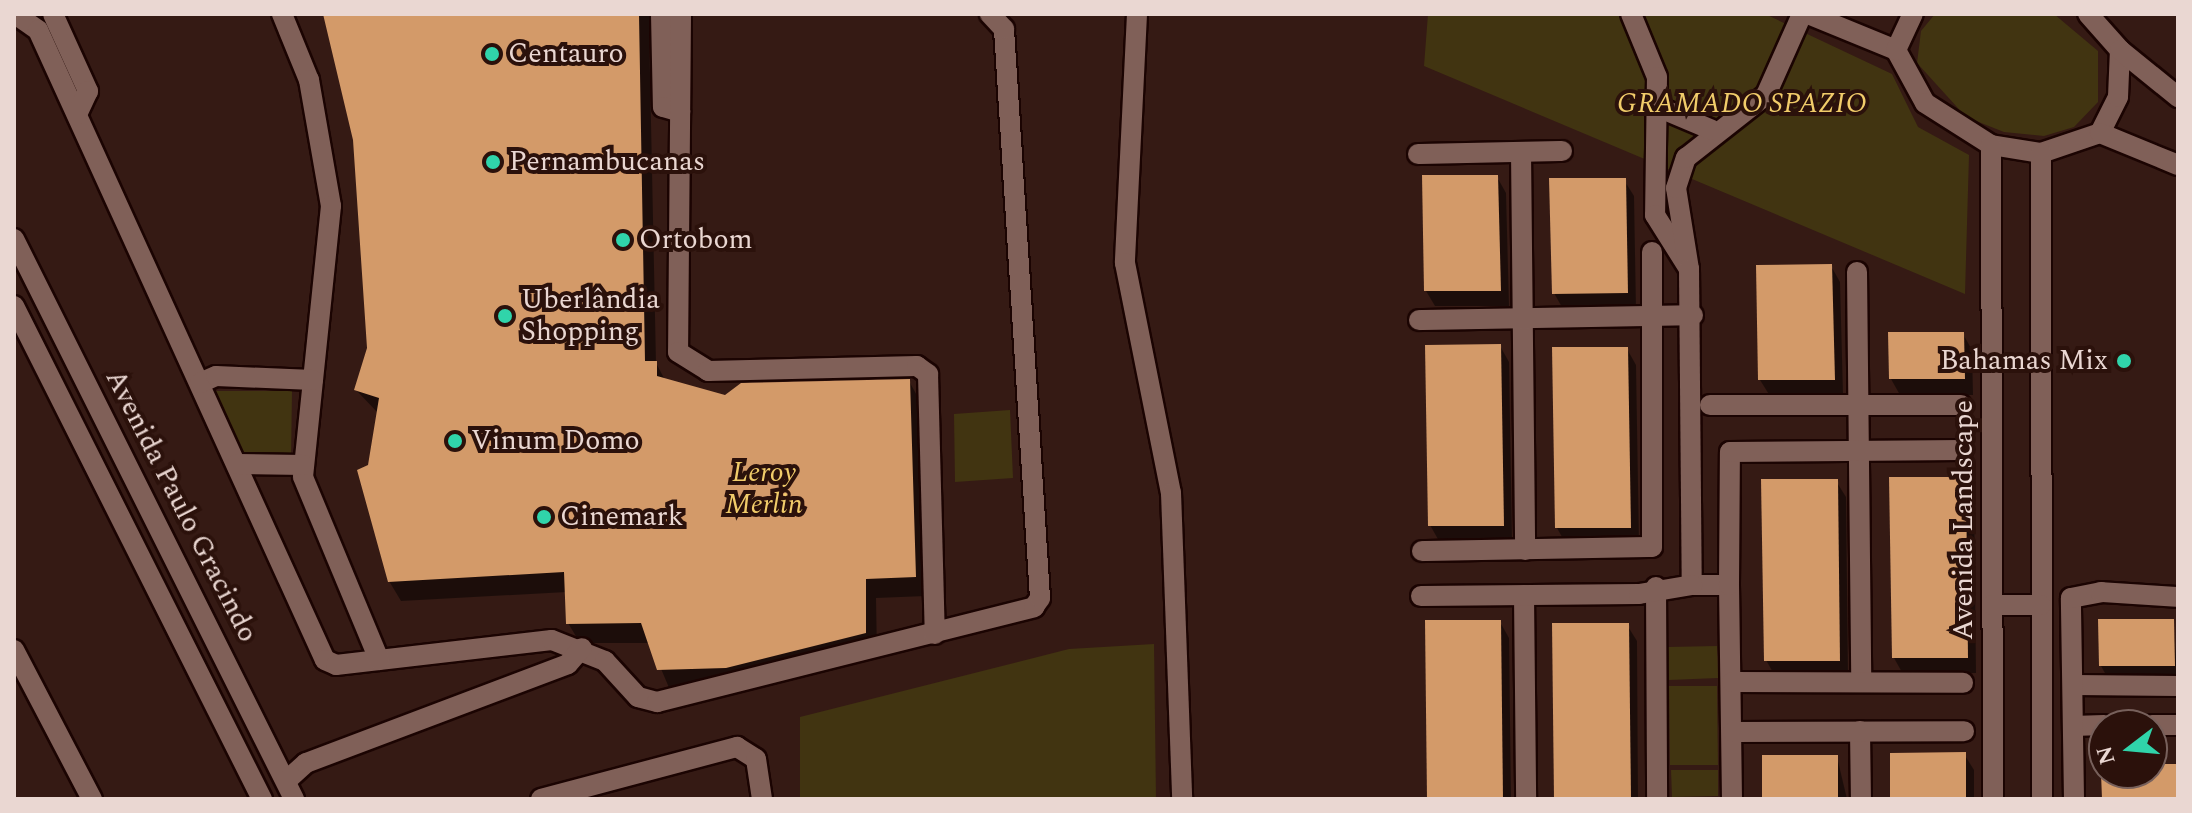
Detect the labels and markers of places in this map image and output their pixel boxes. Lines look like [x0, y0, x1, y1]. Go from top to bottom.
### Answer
place label: Centauro [508, 37, 624, 71]
marker: Centauro [483, 45, 501, 63]
place label: Pernambucanas [509, 145, 705, 179]
marker: Pernambucanas [484, 153, 502, 171]
place label: Ortobom [639, 223, 753, 257]
marker: Ortobom [614, 231, 632, 249]
place label: Uberlândia Shopping [521, 283, 660, 349]
marker: Uberlândia Shopping [496, 307, 514, 325]
place label: Bahamas Mix [1940, 344, 2108, 378]
marker: Bahamas Mix [2115, 352, 2133, 370]
place label: Vinum Domo [471, 424, 640, 458]
marker: Vinum Domo [446, 432, 464, 450]
place label: Cinemark [560, 500, 683, 534]
marker: Cinemark [535, 508, 553, 526]

